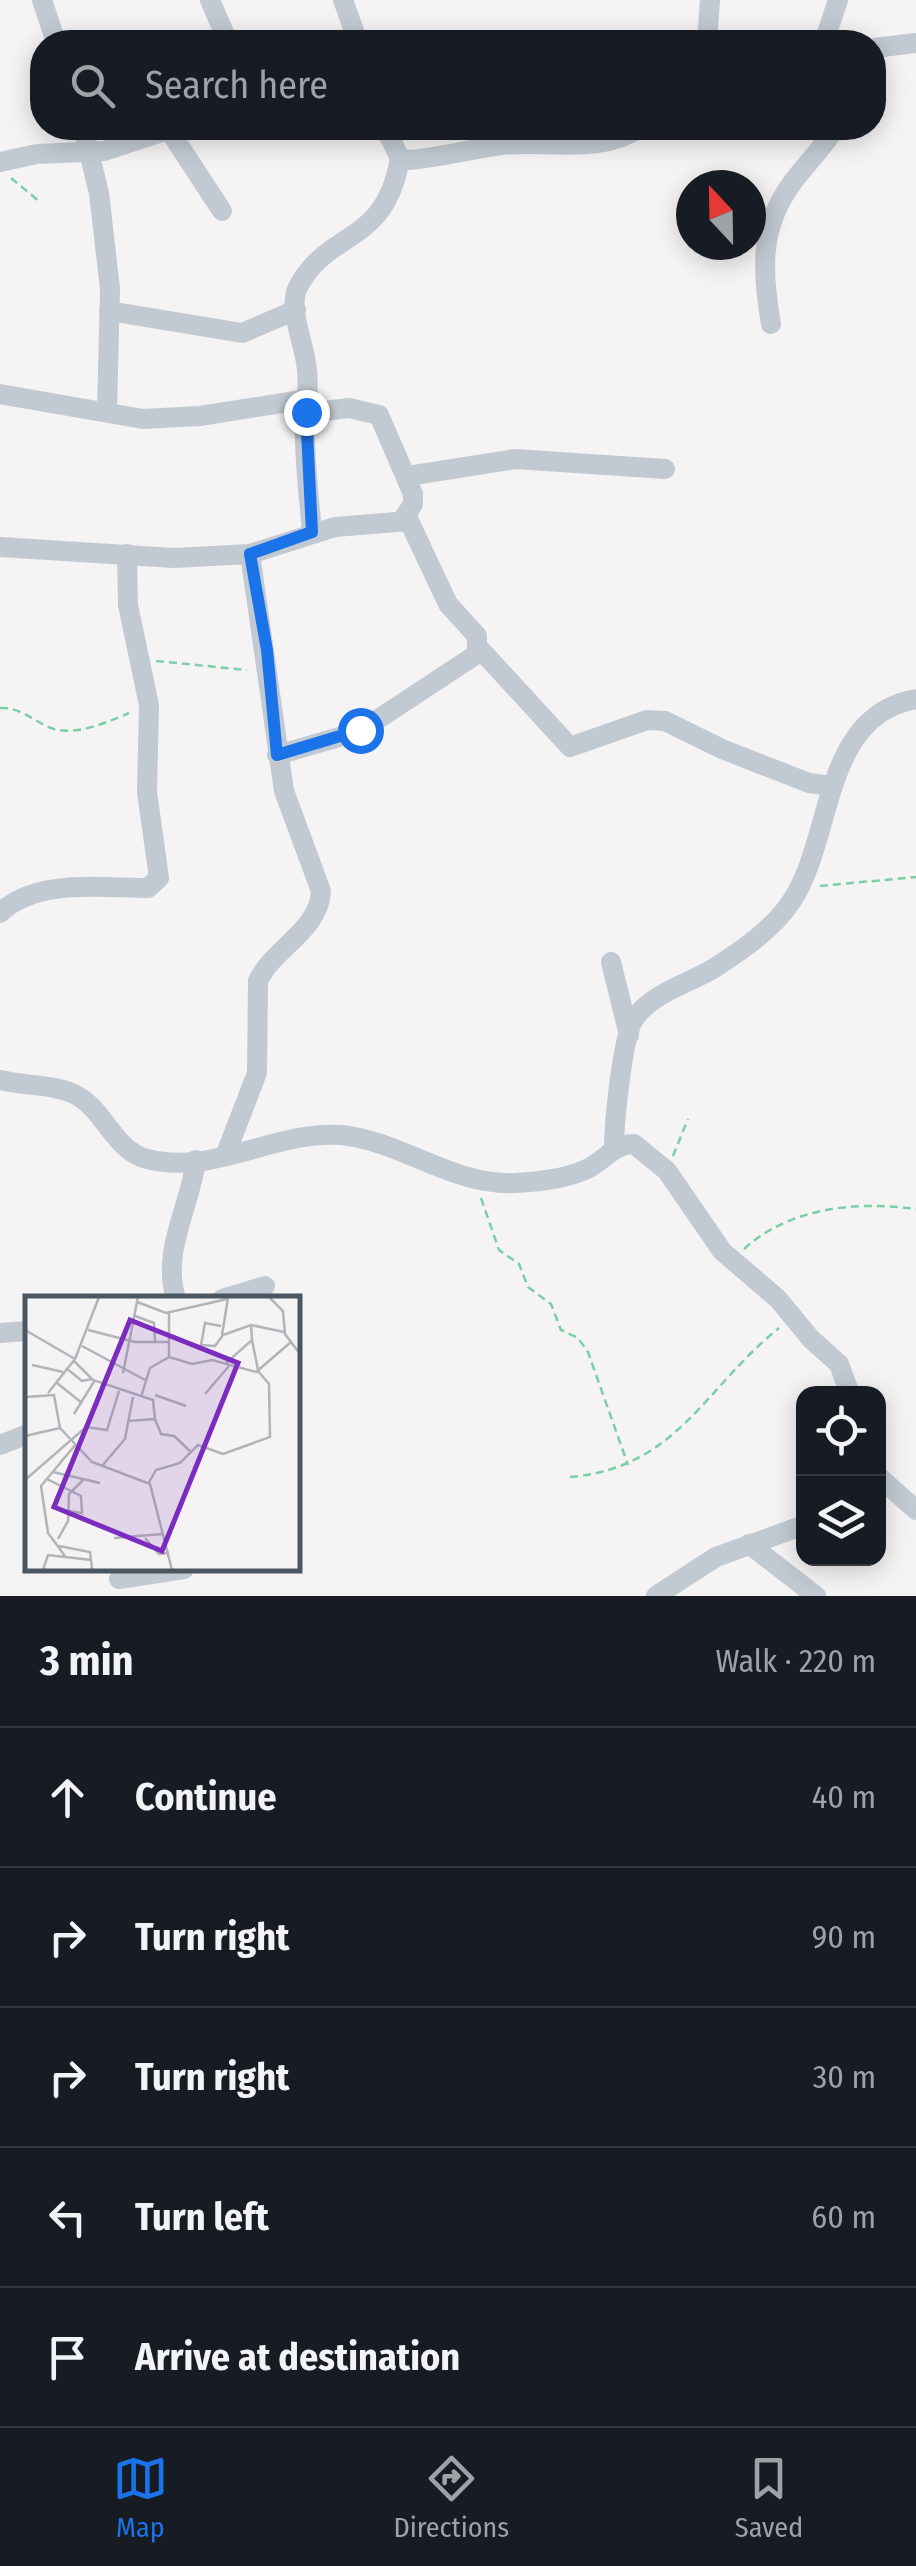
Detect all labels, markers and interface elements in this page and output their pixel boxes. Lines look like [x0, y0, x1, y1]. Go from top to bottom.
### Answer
search box [30, 30, 886, 140]
icon: search [65, 58, 120, 113]
text: Search here [145, 62, 328, 108]
north arrow [676, 170, 766, 260]
route end [284, 390, 330, 436]
route start [338, 708, 384, 754]
inset map [25, 1296, 300, 1571]
map controls [796, 1386, 886, 1566]
button: locate [796, 1386, 886, 1476]
button: layers [796, 1476, 886, 1566]
text: 3 min [40, 1636, 134, 1686]
text: Walk · 220 m [715, 1642, 876, 1680]
icon: ahead [40, 1770, 95, 1825]
text: Continue [135, 1774, 276, 1820]
text: 40 m [812, 1778, 876, 1816]
icon: right [40, 1910, 95, 1965]
text: Turn right [135, 1914, 289, 1960]
text: 90 m [812, 1918, 876, 1956]
icon: right [40, 2050, 95, 2105]
text: Turn right [135, 2054, 289, 2100]
text: 30 m [813, 2058, 876, 2096]
icon: left [40, 2190, 95, 2245]
text: Turn left [135, 2194, 269, 2240]
text: 60 m [811, 2198, 876, 2236]
icon: arrive [40, 2330, 95, 2385]
text: Arrive at destination [135, 2334, 460, 2380]
tab: Map [113, 2451, 168, 2544]
tab: Directions [393, 2451, 509, 2544]
tab: Saved [735, 2451, 803, 2544]

